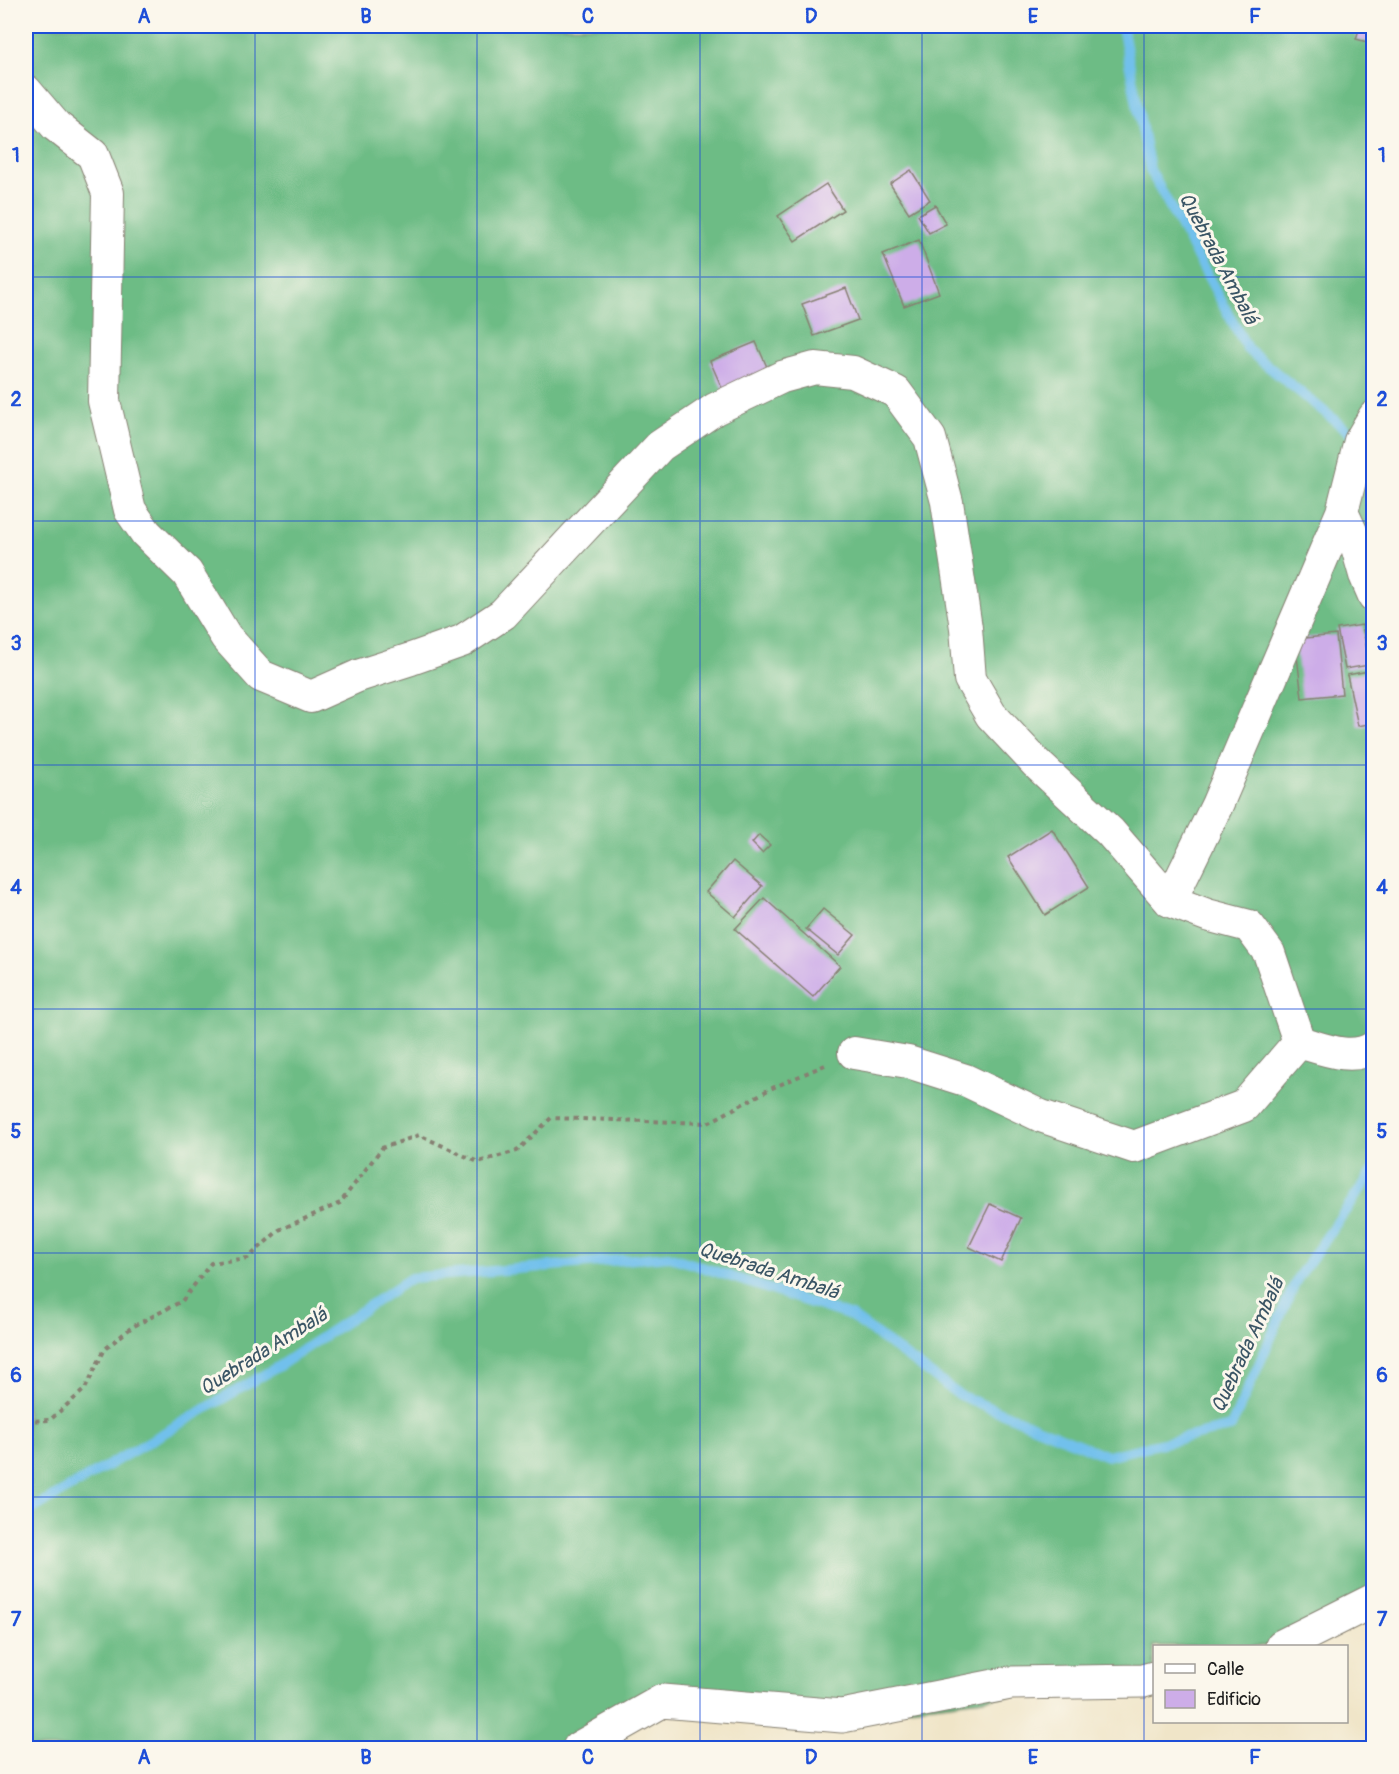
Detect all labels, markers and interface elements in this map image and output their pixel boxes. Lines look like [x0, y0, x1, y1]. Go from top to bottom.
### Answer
text: A [138, 4, 151, 29]
text: B [360, 4, 372, 29]
text: C [582, 4, 594, 29]
text: D [805, 4, 818, 29]
text: E [1028, 4, 1039, 29]
text: F [1249, 4, 1261, 29]
text: 1 [12, 143, 20, 168]
text: 1 [1378, 143, 1386, 168]
water label: Quebrada Ambalá [1173, 188, 1265, 330]
text: 2 [10, 387, 22, 412]
text: 2 [1376, 387, 1388, 412]
text: 3 [10, 631, 22, 656]
text: 3 [1376, 631, 1388, 656]
text: 4 [10, 875, 22, 900]
text: 4 [1376, 875, 1388, 900]
text: 5 [11, 1119, 22, 1144]
text: 5 [1377, 1119, 1388, 1144]
water label: Quebrada Ambalá [696, 1236, 843, 1305]
water label: Quebrada Ambalá [1205, 1273, 1290, 1416]
water label: Quebrada Ambalá [195, 1301, 333, 1401]
text: 6 [10, 1363, 22, 1388]
text: 6 [1376, 1363, 1388, 1388]
text: 7 [11, 1607, 22, 1632]
text: 7 [1377, 1607, 1388, 1632]
legend [1153, 1645, 1348, 1723]
text: Calle [1207, 1658, 1244, 1681]
text: Edificio [1207, 1688, 1261, 1711]
text: A [138, 1745, 151, 1770]
text: B [360, 1745, 372, 1770]
text: C [582, 1745, 594, 1770]
text: D [805, 1745, 818, 1770]
text: E [1028, 1745, 1039, 1770]
text: F [1249, 1745, 1261, 1770]

